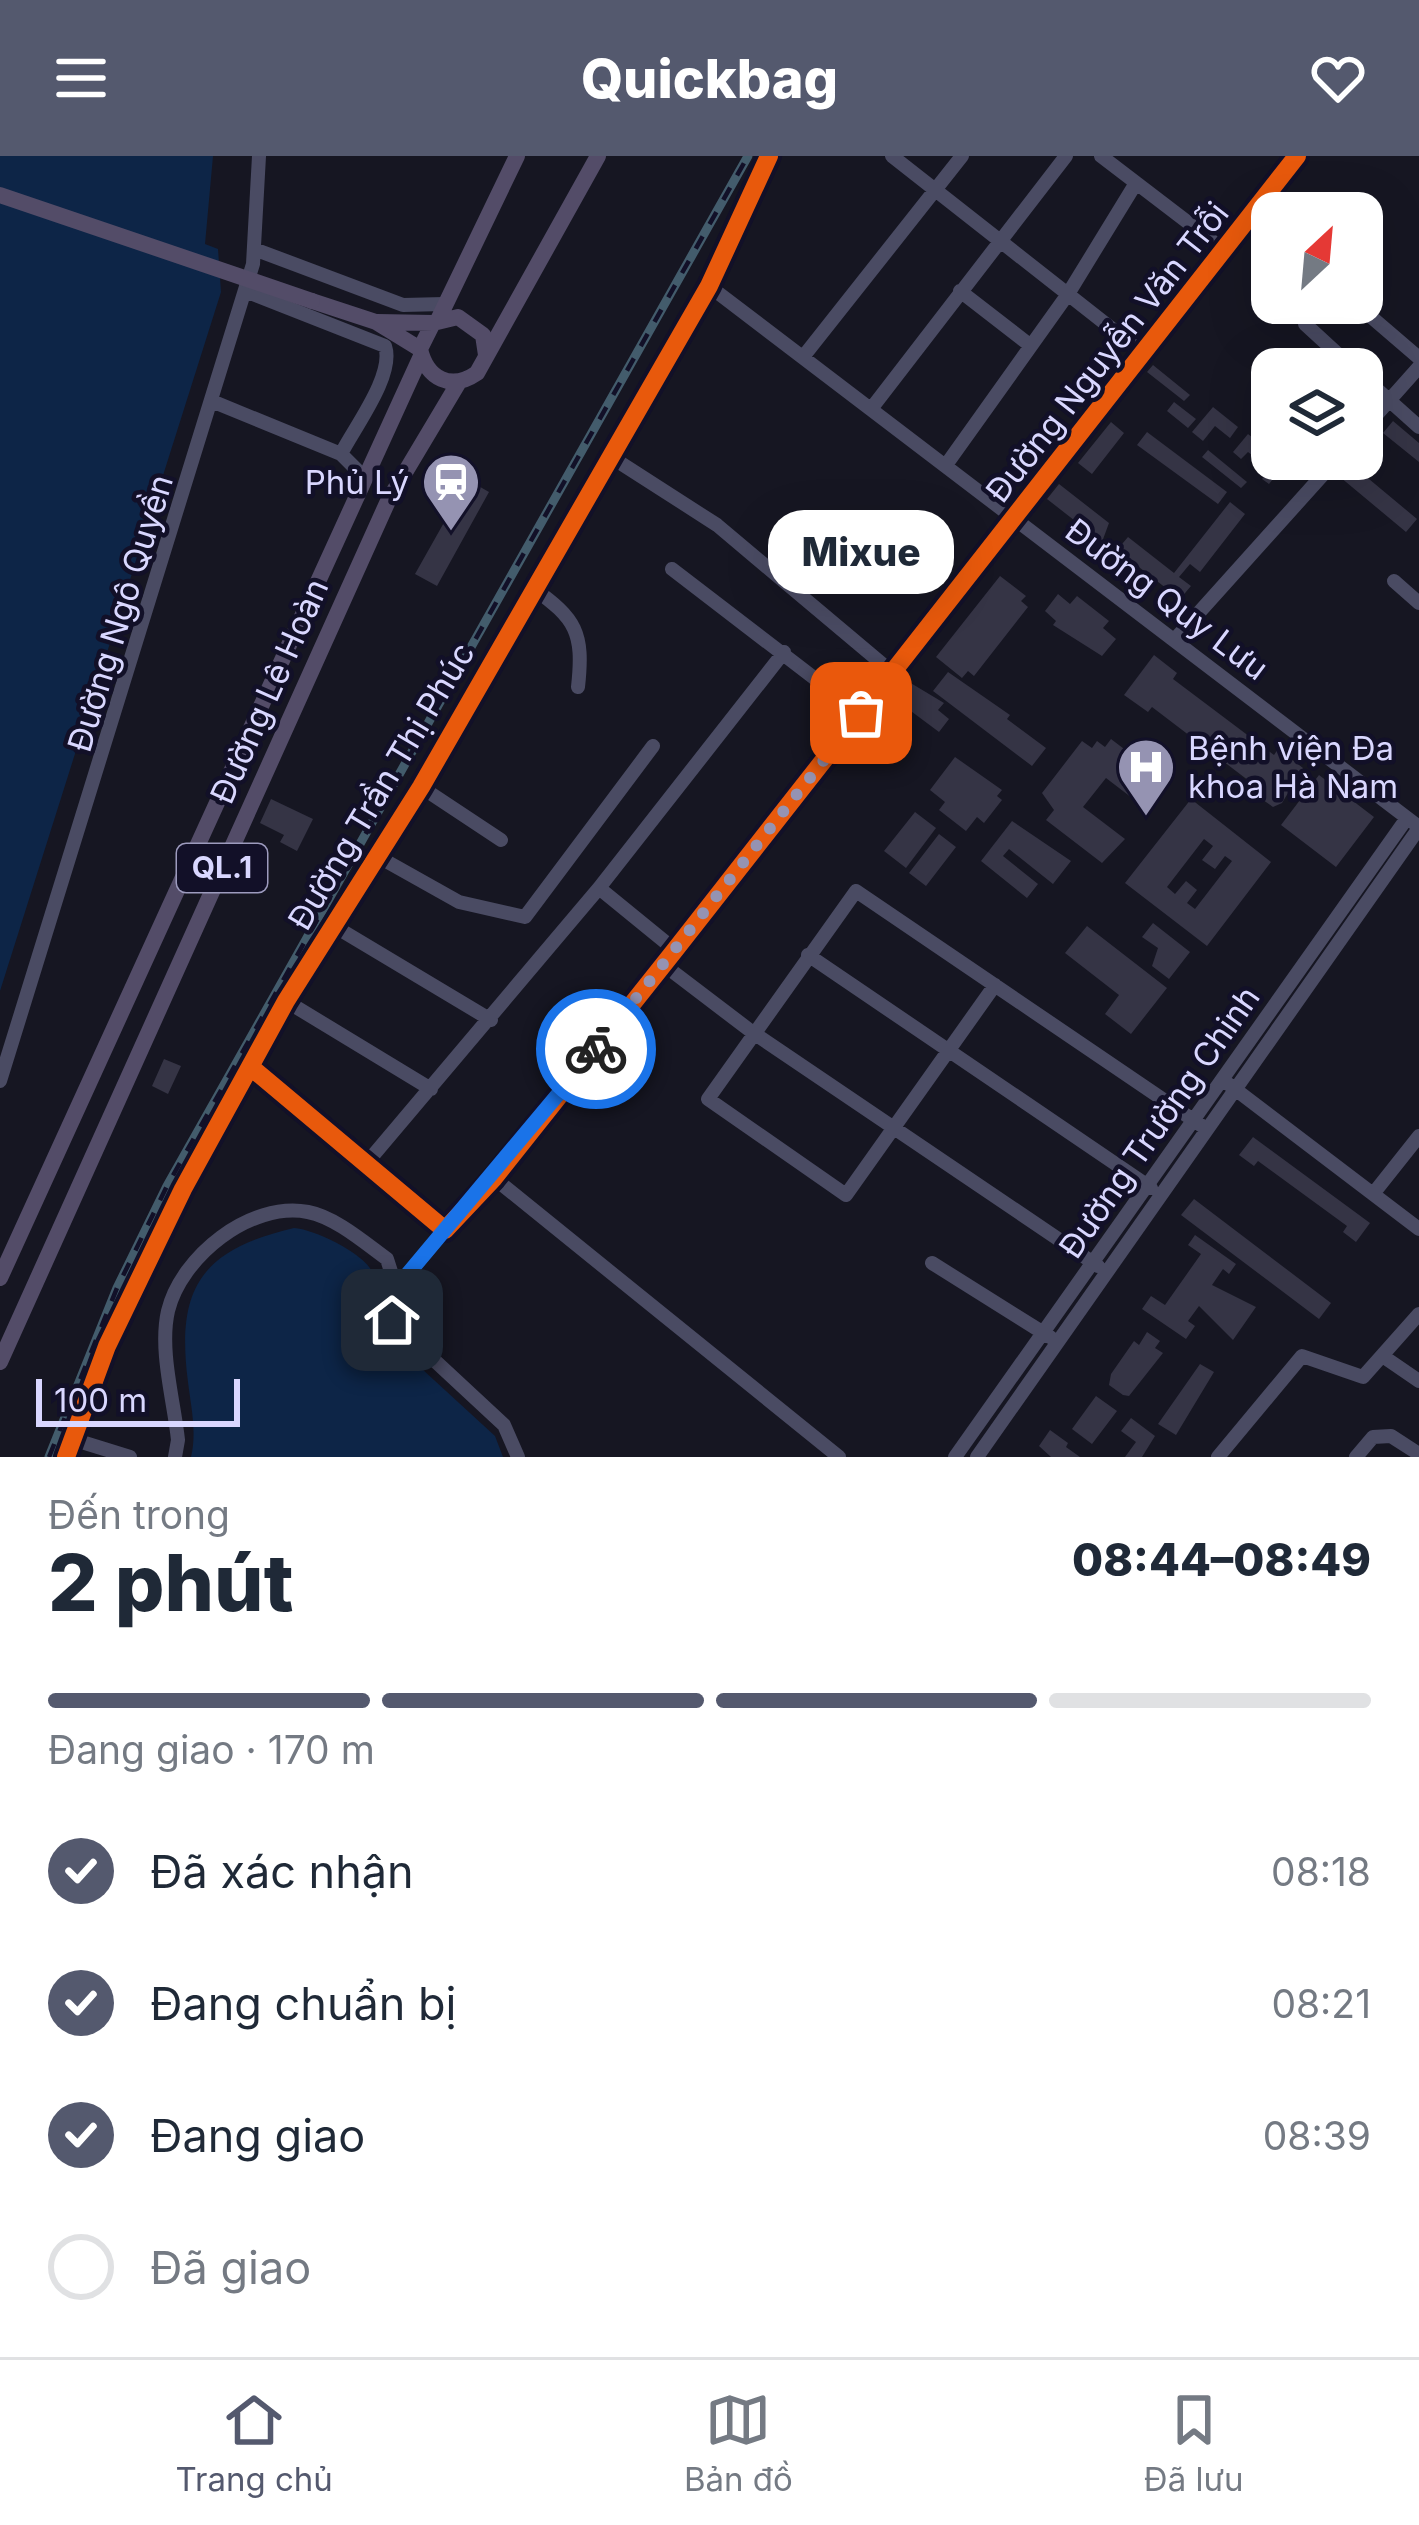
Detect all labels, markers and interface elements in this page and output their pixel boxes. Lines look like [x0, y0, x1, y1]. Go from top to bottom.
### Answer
icon: menu [48, 45, 114, 111]
icon: heart [1305, 45, 1371, 111]
text: Quickbag [581, 46, 838, 111]
north arrow [1251, 192, 1383, 324]
map controls [1251, 192, 1383, 480]
street label: Đường Nguyễn Văn Trỗi [977, 194, 1237, 510]
button: layers [1251, 348, 1383, 480]
station icon: Phủ Lý [420, 451, 482, 533]
place label: Phủ Lý [305, 462, 409, 502]
street label: Đường Ngô Quyền [59, 470, 181, 756]
callout: Mixue [768, 509, 954, 593]
street label: Đường Quy Lưu [1058, 510, 1276, 688]
text: Mixue [801, 528, 921, 575]
street label: Đường Lê Hoàn [202, 572, 336, 810]
street label: Đường Trần Thị Phúc [279, 635, 483, 937]
pin [810, 662, 912, 764]
icon: bag [828, 680, 894, 746]
place label: Bệnh viện Đa khoa Hà Nam [1188, 728, 1398, 806]
hospital icon: Bệnh viện Đa khoa Hà Nam [1115, 736, 1177, 818]
road number: QL.1 [177, 844, 267, 892]
street label: Đường Trường Chinh [1050, 978, 1268, 1266]
courier [536, 989, 656, 1109]
icon: bike [563, 1016, 629, 1082]
pin [341, 1269, 443, 1371]
icon: home [359, 1287, 425, 1353]
scale bar [36, 1373, 240, 1426]
text: 100 m [54, 1380, 147, 1420]
text: Đến trong [48, 1491, 230, 1538]
text: 08:44–08:49 [1072, 1532, 1371, 1587]
text: 2 phút [48, 1535, 293, 1630]
text: Đang giao · 170 m [48, 1726, 375, 1773]
icon: check [48, 1838, 114, 1904]
text: Đã xác nhận [150, 1844, 414, 1899]
text: 08:18 [1271, 1848, 1371, 1895]
icon: check [48, 1970, 114, 2036]
text: Đang chuẩn bị [150, 1976, 456, 2031]
text: 08:21 [1271, 1980, 1371, 2027]
icon: check [48, 2102, 114, 2168]
text: Đang giao [150, 2108, 365, 2163]
text: 08:39 [1263, 2112, 1371, 2159]
text: Đã giao [150, 2240, 311, 2295]
tab: Trang chủ [176, 2387, 333, 2499]
tab: Bản đồ [684, 2387, 793, 2499]
tab: Đã lưu [1144, 2387, 1243, 2499]

